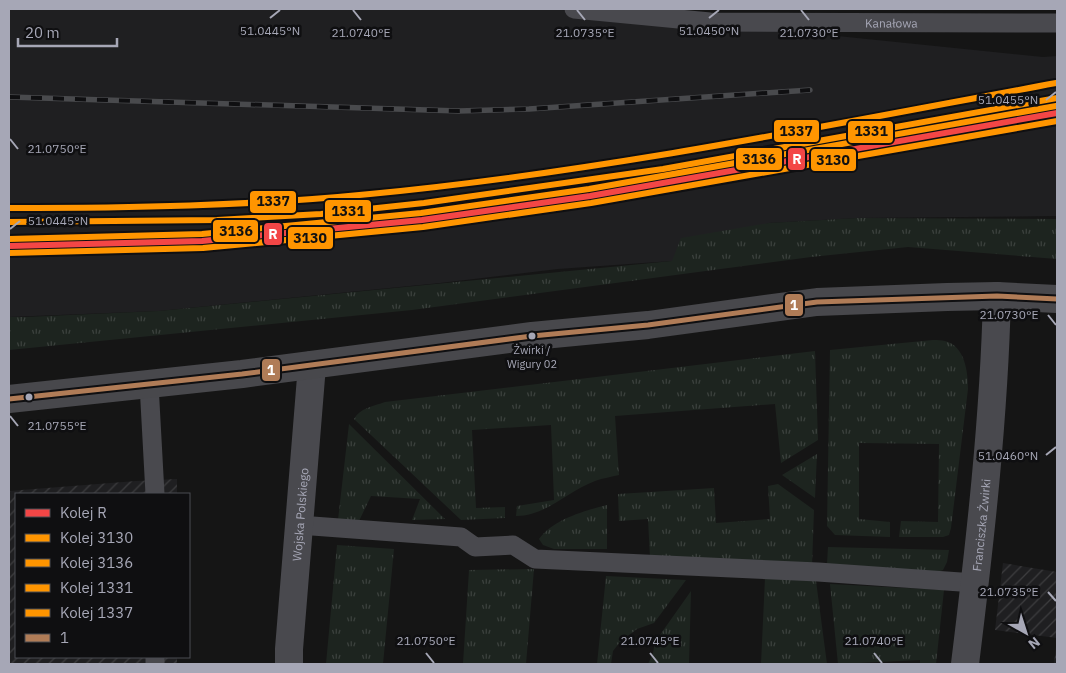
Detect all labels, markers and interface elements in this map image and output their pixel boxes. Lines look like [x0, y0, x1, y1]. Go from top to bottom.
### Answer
scale bar [18, 15, 116, 47]
street label: Kanałowa [865, 15, 918, 30]
text: 20 m [25, 23, 60, 42]
text: 51.0445°N [240, 23, 300, 38]
text: 51.0450°N [679, 23, 739, 38]
text: 21.0740°E [331, 25, 391, 40]
text: 21.0735°E [555, 25, 615, 40]
text: 21.0730°E [779, 25, 839, 40]
text: 51.0455°N [978, 92, 1038, 107]
line badge: 1337 [773, 119, 820, 143]
line badge: 1331 [847, 120, 894, 144]
text: 1337 [779, 122, 813, 140]
text: 1331 [854, 122, 888, 140]
text: 21.0750°E [27, 141, 87, 156]
line badge: 3136 [735, 147, 783, 171]
line badge: R [787, 147, 806, 171]
line badge: 3130 [810, 148, 857, 172]
text: 3136 [742, 150, 776, 168]
text: R [792, 150, 802, 168]
text: 3130 [816, 151, 850, 169]
line badge: 1337 [249, 190, 297, 214]
text: 1337 [256, 192, 290, 210]
line badge: 1331 [324, 199, 372, 223]
text: 1331 [331, 202, 365, 220]
text: 51.0445°N [28, 213, 88, 228]
line badge: 3136 [212, 219, 259, 243]
text: 3136 [219, 222, 253, 240]
line badge: R [263, 222, 283, 246]
text: R [268, 225, 278, 243]
line badge: 3130 [287, 226, 334, 250]
text: 3130 [293, 229, 327, 247]
line badge: 1 [784, 293, 804, 317]
text: 1 [790, 296, 799, 314]
text: 21.0730°E [979, 307, 1039, 322]
marker: Żwirki / Wigury 02 [527, 331, 537, 341]
place label: Żwirki / Wigury 02 [507, 343, 557, 371]
line badge: 1 [261, 358, 281, 382]
text: 1 [267, 361, 276, 379]
unlabelled marker [24, 392, 34, 402]
text: 21.0755°E [27, 418, 87, 433]
text: 51.0460°N [978, 448, 1038, 463]
street label: Wojska Polskiego [289, 467, 311, 562]
street label: Franciszka Żwirki [969, 478, 993, 572]
legend [15, 493, 190, 658]
text: Kolej R [60, 503, 107, 522]
text: Kolej 3130 [60, 528, 133, 547]
text: Kolej 3136 [60, 553, 133, 572]
text: Kolej 1331 [60, 578, 133, 597]
text: 21.0735°E [979, 584, 1039, 599]
text: Kolej 1337 [60, 603, 133, 622]
north arrow [1001, 608, 1051, 658]
text: 1 [60, 628, 69, 647]
text: 21.0750°E [396, 633, 456, 648]
text: 21.0745°E [620, 633, 680, 648]
text: 21.0740°E [844, 633, 904, 648]
text: N [1025, 633, 1044, 653]

